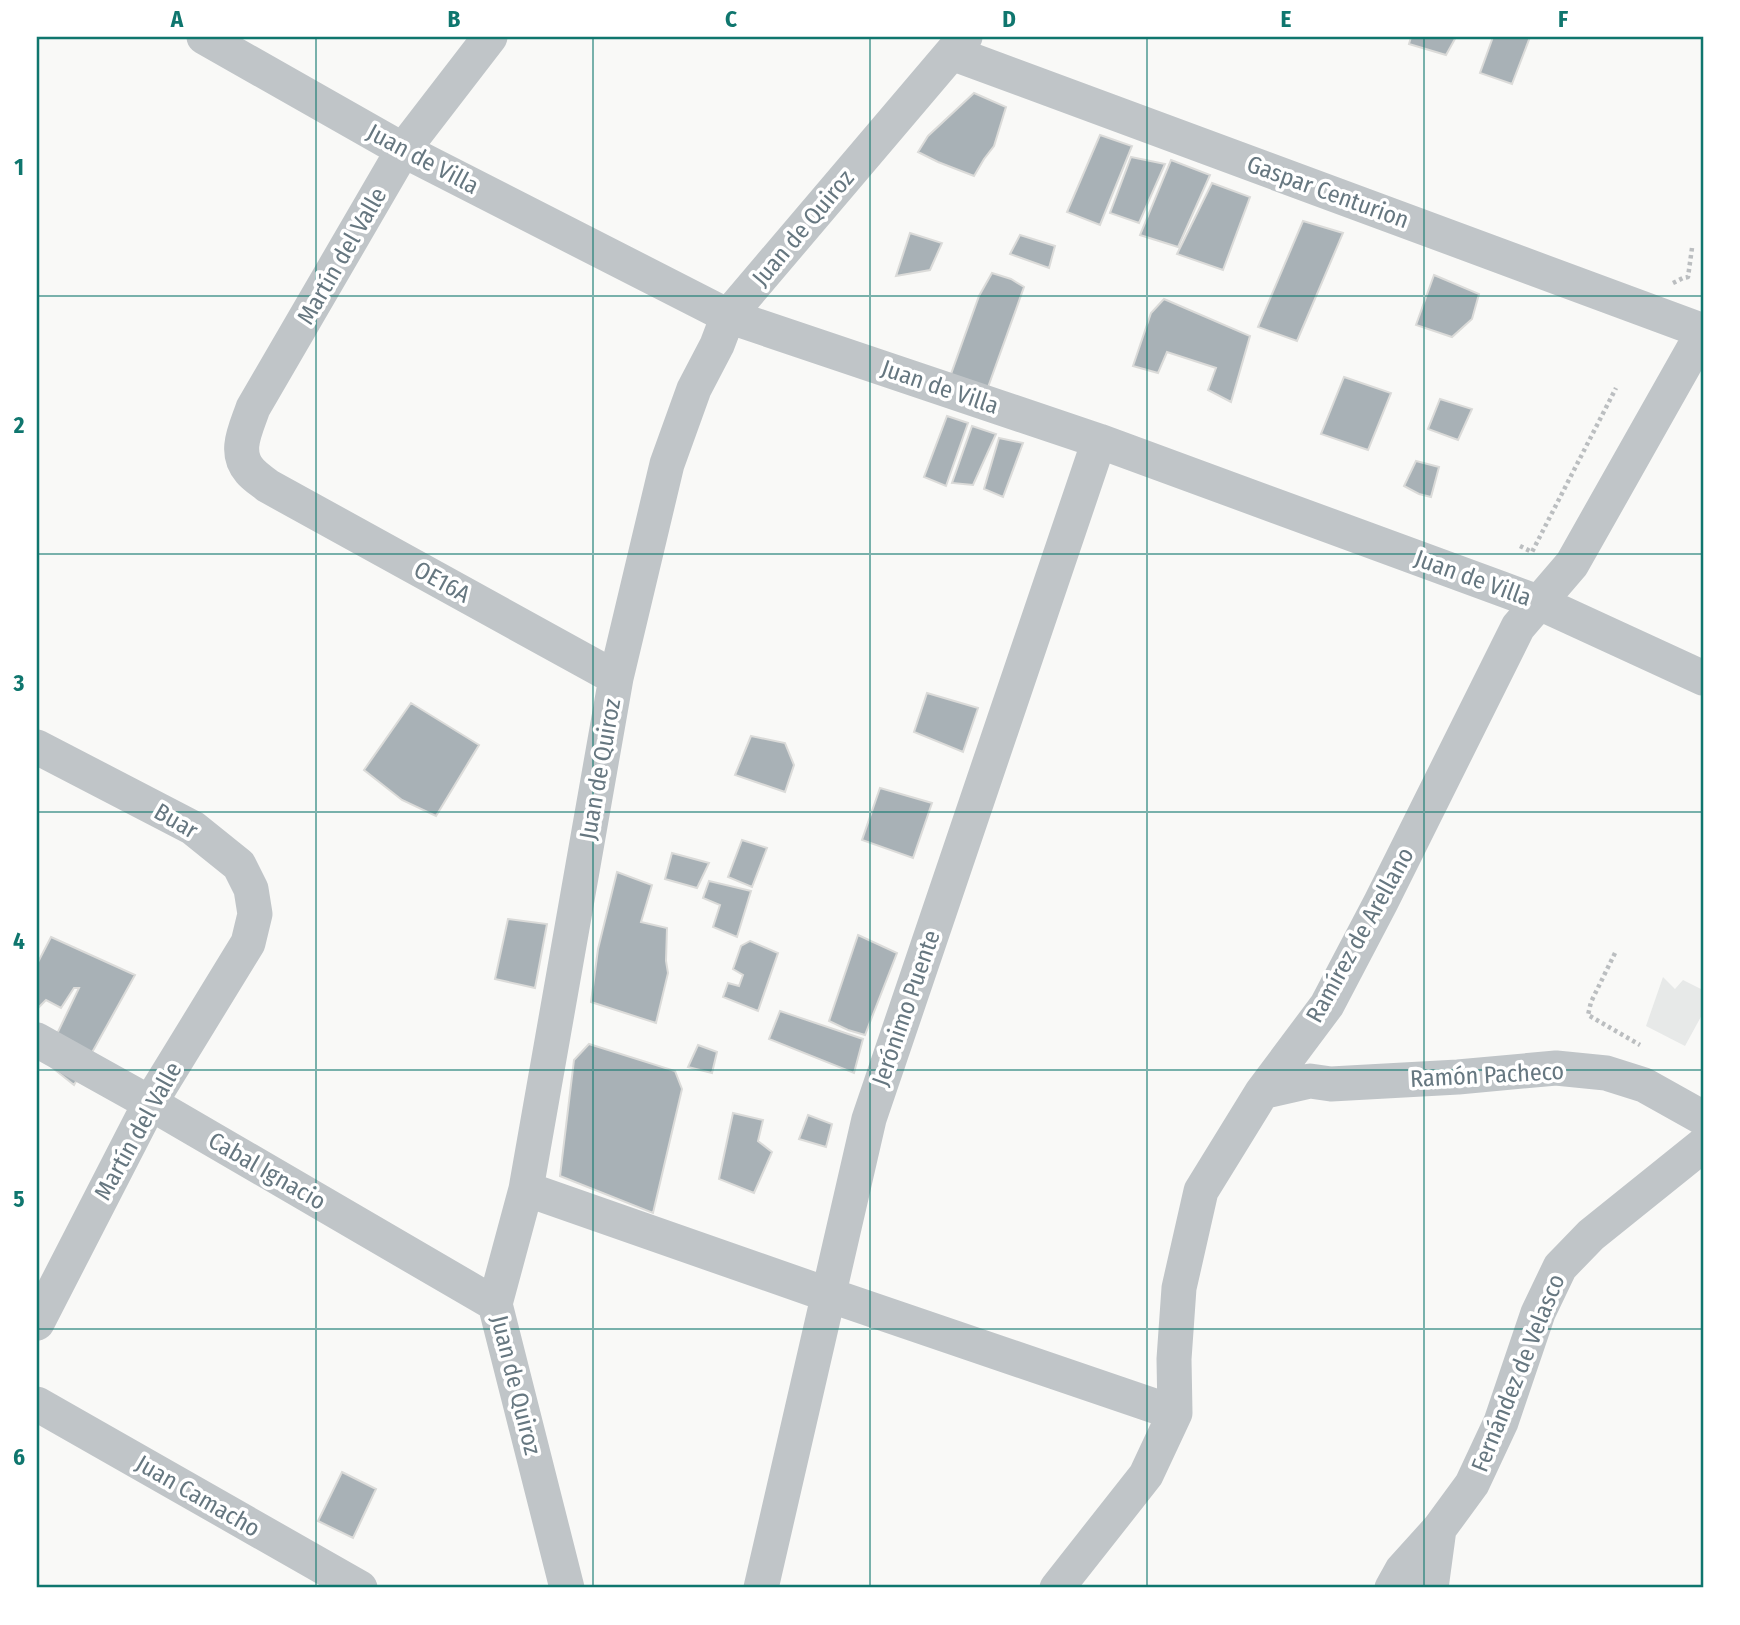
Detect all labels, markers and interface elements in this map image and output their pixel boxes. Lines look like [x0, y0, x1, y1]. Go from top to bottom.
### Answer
text: A [170, 5, 184, 33]
text: B [448, 5, 461, 33]
text: C [725, 5, 737, 33]
text: D [1002, 5, 1016, 33]
text: E [1281, 5, 1292, 33]
text: F [1558, 5, 1568, 33]
street label: Juan de Villa [363, 118, 483, 200]
street label: Gaspar Centurion [1243, 150, 1413, 234]
text: 1 [14, 153, 24, 181]
street label: Juan de Quiroz [746, 164, 860, 292]
street label: Martín del Valle [292, 183, 392, 329]
street label: Juan de Villa [878, 354, 1002, 420]
text: 2 [13, 411, 25, 439]
street label: Juan de Villa [1411, 544, 1535, 612]
street label: OE16A [409, 555, 475, 609]
text: 3 [13, 669, 25, 697]
street label: Juan de Quiroz [574, 696, 626, 842]
street label: Buar [149, 797, 203, 845]
street label: Ramírez de Arellano [1300, 843, 1420, 1027]
text: 4 [13, 927, 25, 955]
street label: Jerónimo Puente [866, 927, 946, 1089]
street label: Martín del Valle [89, 1057, 187, 1205]
street label: Ramón Pacheco [1409, 1057, 1565, 1093]
street label: Cabal Ignacio [203, 1126, 331, 1216]
text: 5 [13, 1185, 25, 1213]
street label: Fernández de Velasco [1466, 1270, 1570, 1476]
street label: Juan de Quiroz [485, 1312, 547, 1458]
text: 6 [13, 1443, 25, 1471]
street label: Juan Camacho [131, 1449, 265, 1543]

